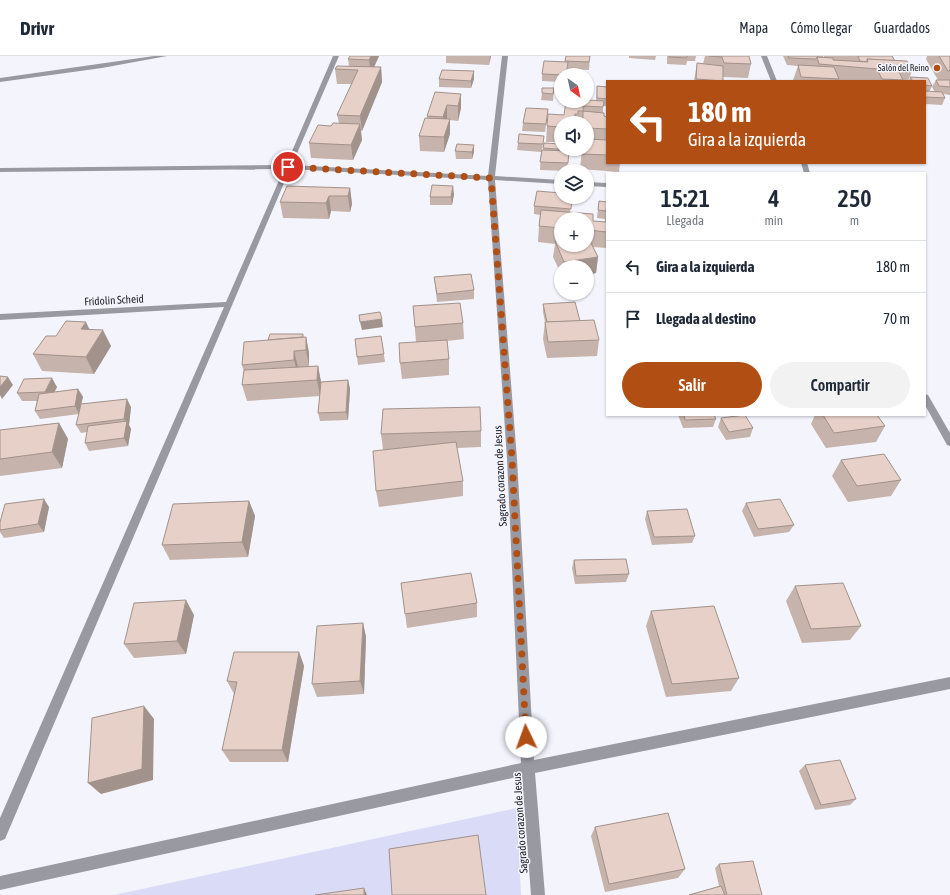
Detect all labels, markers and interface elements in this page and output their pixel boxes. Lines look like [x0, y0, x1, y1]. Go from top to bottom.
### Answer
text: Drivr [20, 17, 54, 39]
text: Mapa [739, 20, 768, 36]
text: Cómo llegar [790, 20, 852, 36]
text: Guardados [874, 20, 930, 36]
place label: Salón del Reino [878, 63, 929, 73]
marker: Salón del Reino [932, 63, 942, 73]
north arrow [554, 68, 594, 108]
map controls [554, 68, 594, 300]
icon: left [622, 96, 674, 148]
text: 180 m [688, 96, 751, 128]
button: sound [554, 116, 594, 156]
text: Gira a la izquierda [688, 129, 806, 150]
pin [271, 150, 305, 184]
icon: arrive [277, 156, 299, 178]
button: layers [554, 164, 594, 204]
text: 15:21 [661, 185, 710, 212]
text: 4 [768, 185, 779, 212]
text: 250 [838, 185, 871, 212]
button: + [554, 212, 594, 252]
text: Llegada [666, 213, 704, 228]
text: min [764, 213, 783, 228]
text: m [850, 213, 859, 228]
icon: left [622, 256, 644, 278]
text: Gira a la izquierda [656, 258, 754, 275]
text: 180 m [876, 258, 910, 275]
button: − [554, 260, 594, 300]
street label: Fridolin Scheid [84, 292, 144, 308]
icon: arrive [622, 308, 644, 330]
text: Llegada al destino [656, 310, 756, 327]
text: 70 m [883, 310, 910, 327]
button: Salir [622, 362, 762, 408]
button: Compartir [770, 362, 910, 408]
street label: Sagrado corazon de Jesus [491, 425, 509, 527]
position arrow [505, 716, 547, 758]
street label: Sagrado corazon de Jesus [510, 772, 530, 874]

